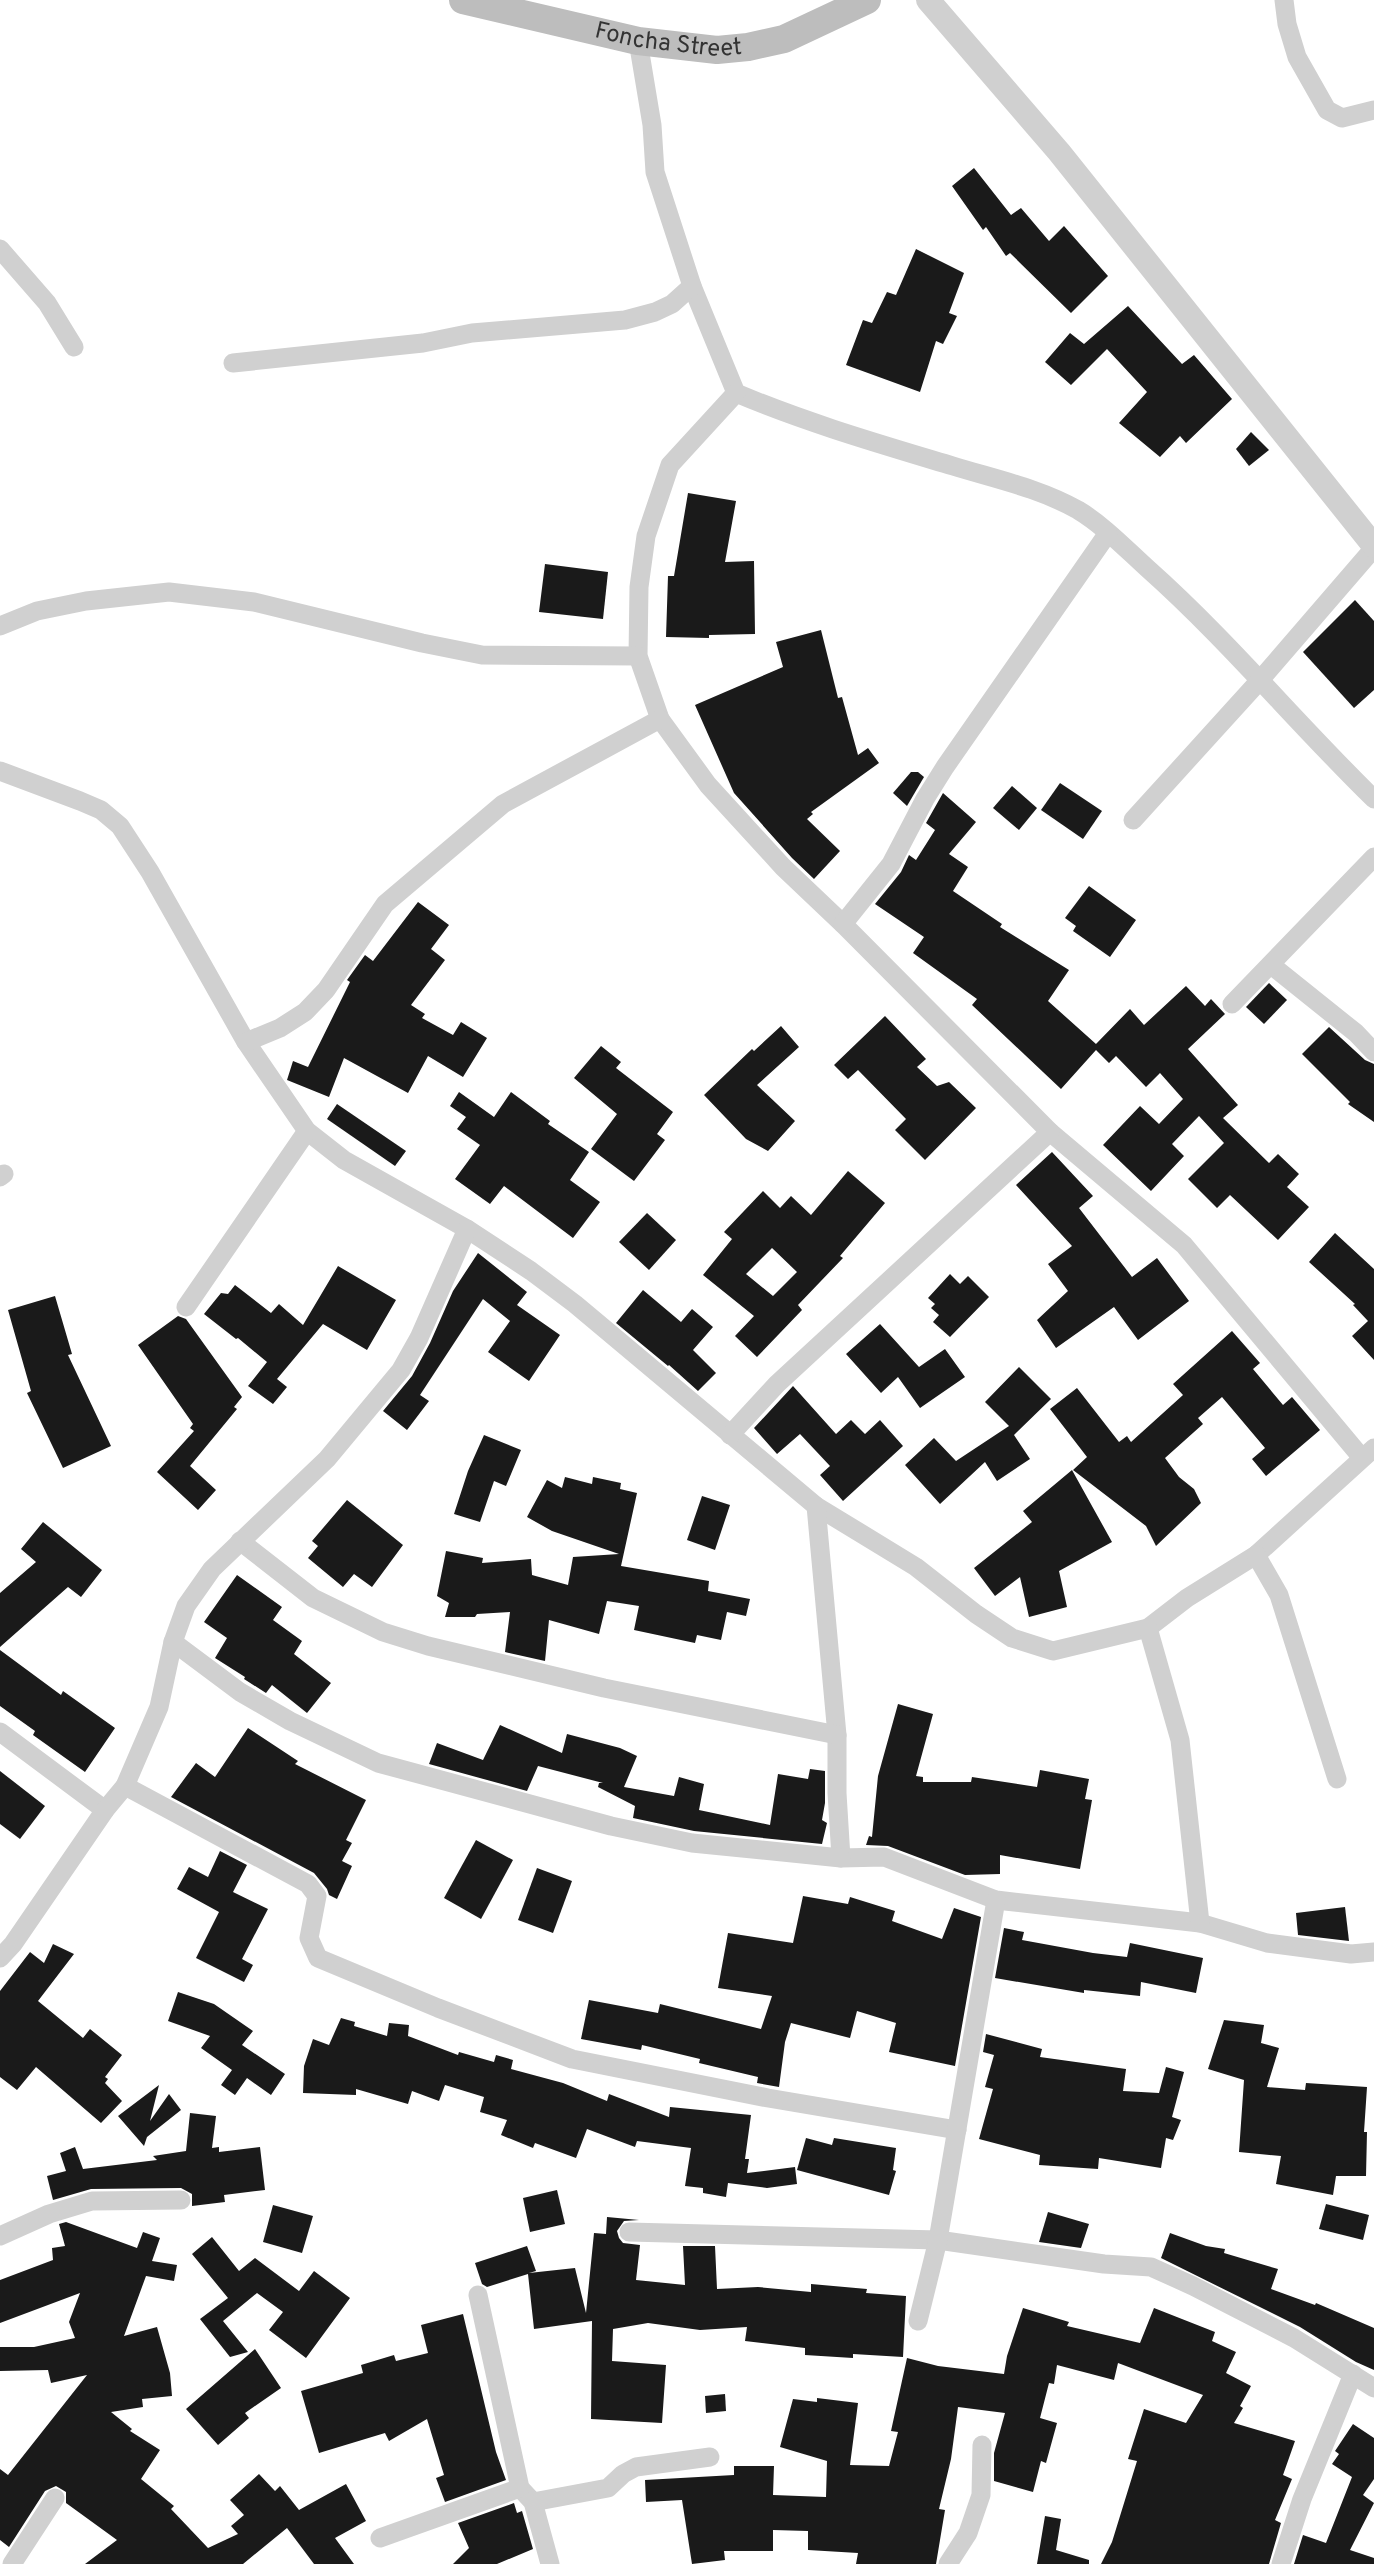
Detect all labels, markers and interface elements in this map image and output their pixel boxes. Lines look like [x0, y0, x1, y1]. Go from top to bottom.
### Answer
street label: Foncha Street [592, 16, 743, 65]

